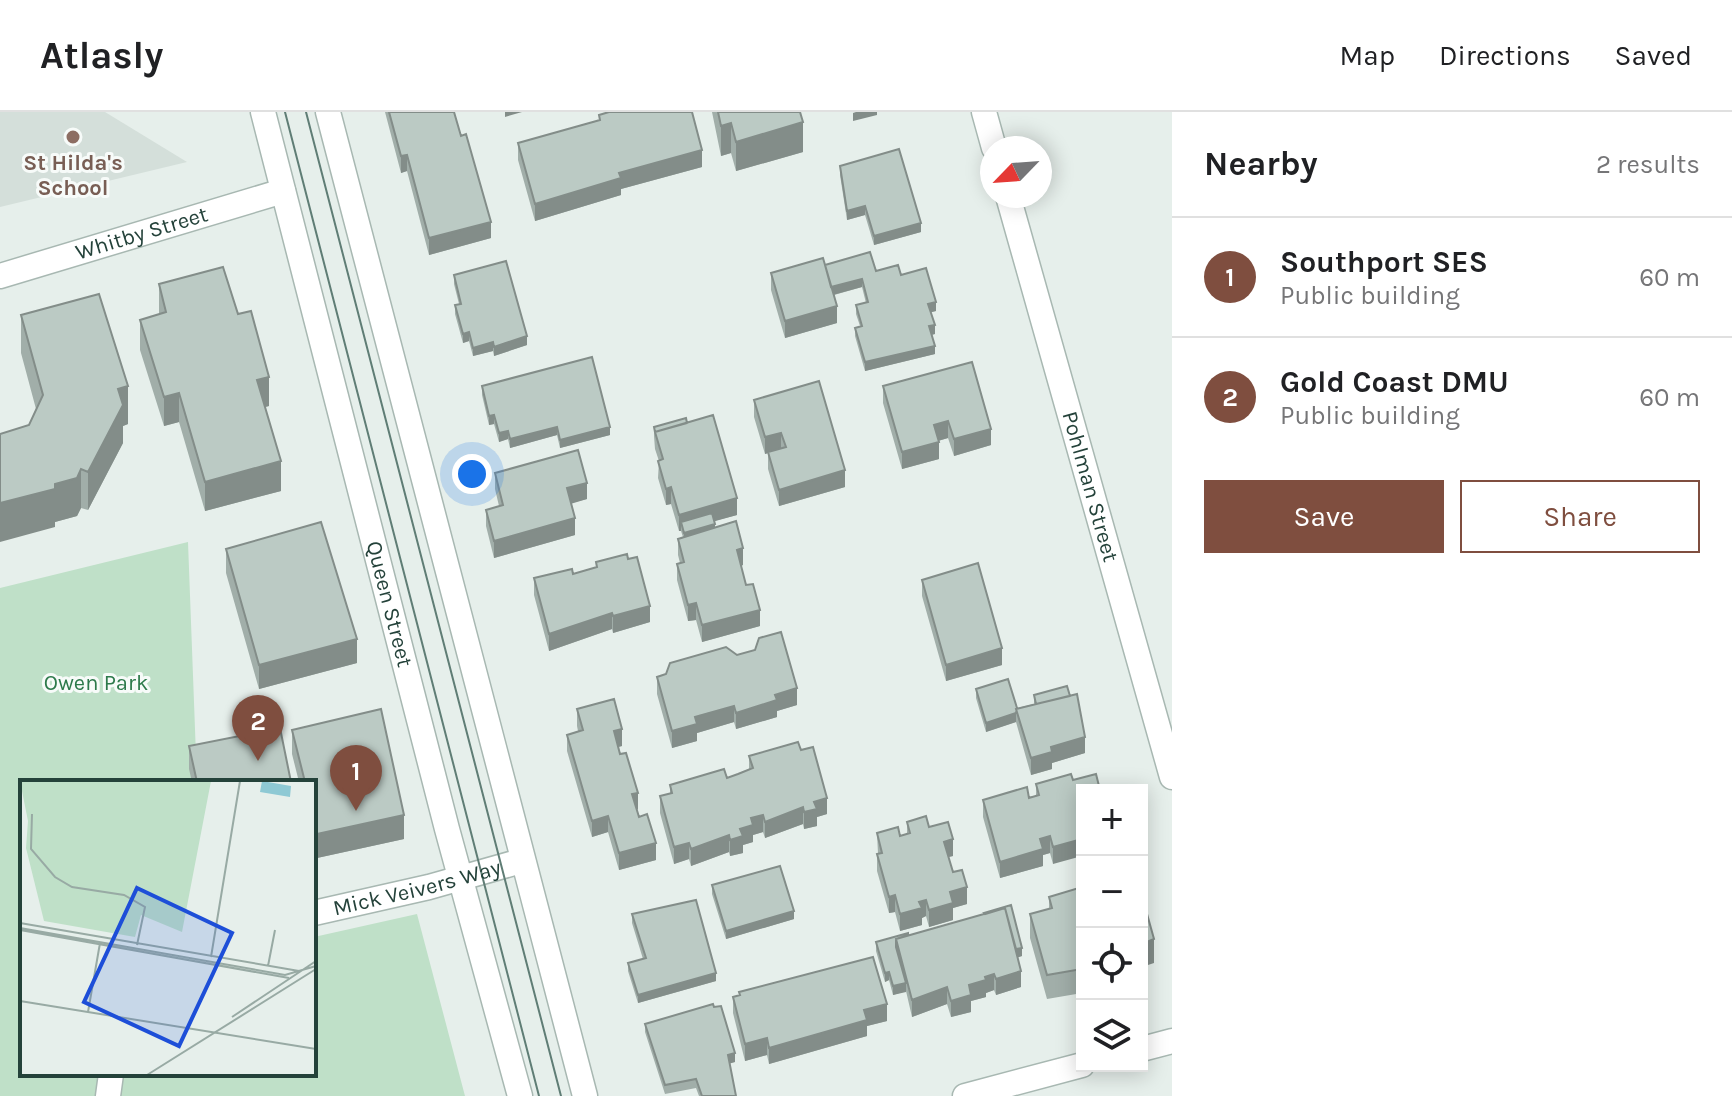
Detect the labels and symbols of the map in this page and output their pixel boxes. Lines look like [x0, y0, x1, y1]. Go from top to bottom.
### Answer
marker: St Hilda's School [64, 128, 82, 146]
north arrow [980, 136, 1052, 208]
place label: St Hilda's School [23, 150, 123, 201]
street label: Whitby Street [73, 201, 211, 266]
street label: Pohlman Street [1056, 408, 1124, 565]
your location [452, 454, 492, 494]
street label: Queen Street [361, 538, 418, 670]
park label: Owen Park [44, 670, 148, 696]
pin: 2 [232, 695, 284, 761]
pin: 1 [330, 745, 382, 811]
inset map [20, 780, 316, 1076]
street label: Mick Veivers Way [331, 854, 504, 921]

